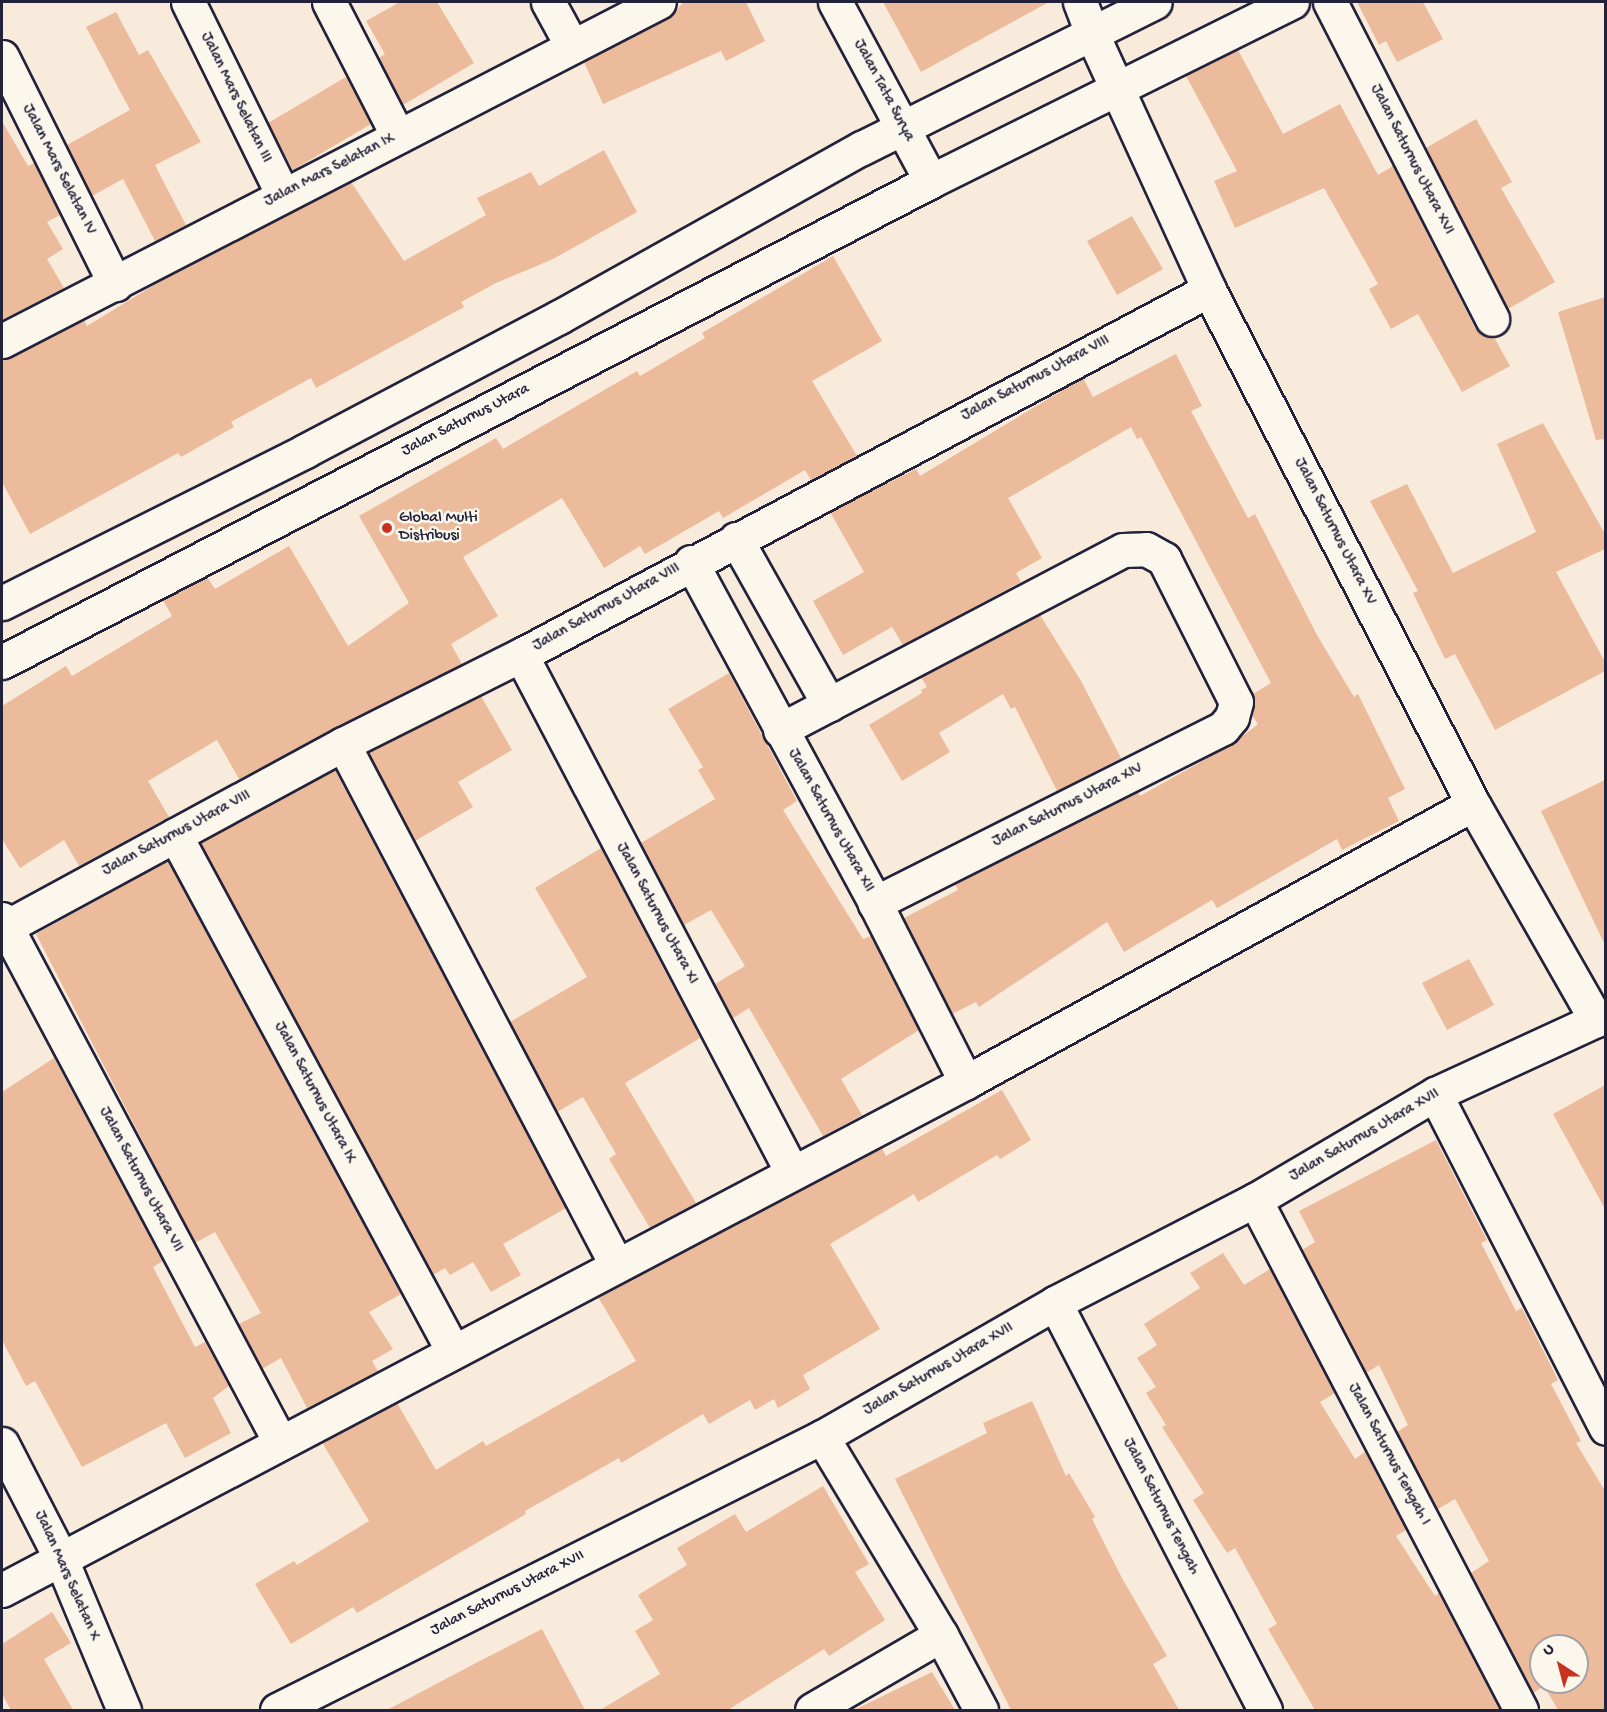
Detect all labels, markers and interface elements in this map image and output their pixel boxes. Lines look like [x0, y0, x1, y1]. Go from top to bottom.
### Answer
street label: Jalan Mars Selatan III [195, 30, 275, 166]
street label: Jalan Tata Surya [848, 37, 918, 145]
street label: Jalan Saturnus Utara XVI [1365, 82, 1457, 238]
street label: Jalan Mars Selatan IV [17, 101, 99, 239]
street label: Jalan Mars Selatan IX [262, 130, 398, 212]
street label: Jalan Saturnus Utara VIII [958, 332, 1114, 426]
street label: Jalan Saturnus Utara [399, 380, 533, 462]
street label: Jalan Saturnus Utara XV [1289, 455, 1379, 609]
place label: Global Multi Distribusi [399, 509, 478, 547]
marker: Global Multi Distribusi [380, 521, 394, 535]
street label: Jalan Saturnus Utara VIII [530, 560, 684, 656]
street label: Jalan Saturnus Utara XII [783, 746, 877, 896]
street label: Jalan Saturnus Utara XIV [990, 760, 1146, 852]
street label: Jalan Saturnus Utara VIII [99, 787, 255, 881]
street label: Jalan Saturnus Utara XI [611, 840, 701, 988]
street label: Jalan Saturnus Utara IX [269, 1019, 359, 1167]
street label: Jalan Saturnus Utara XVII [1287, 1085, 1443, 1187]
street label: Jalan Saturnus Utara VII [94, 1104, 186, 1256]
street label: Jalan Saturnus Utara XVII [861, 1319, 1017, 1421]
street label: Jalan Saturnus Tengah I [1342, 1381, 1434, 1529]
street label: Jalan Saturnus Tengah [1117, 1436, 1203, 1578]
street label: Jalan Mars Selatan X [29, 1508, 103, 1644]
street label: Jalan Saturnus Utara XVII [428, 1547, 588, 1641]
north arrow [1529, 1634, 1589, 1694]
text: U [1540, 1640, 1559, 1661]

